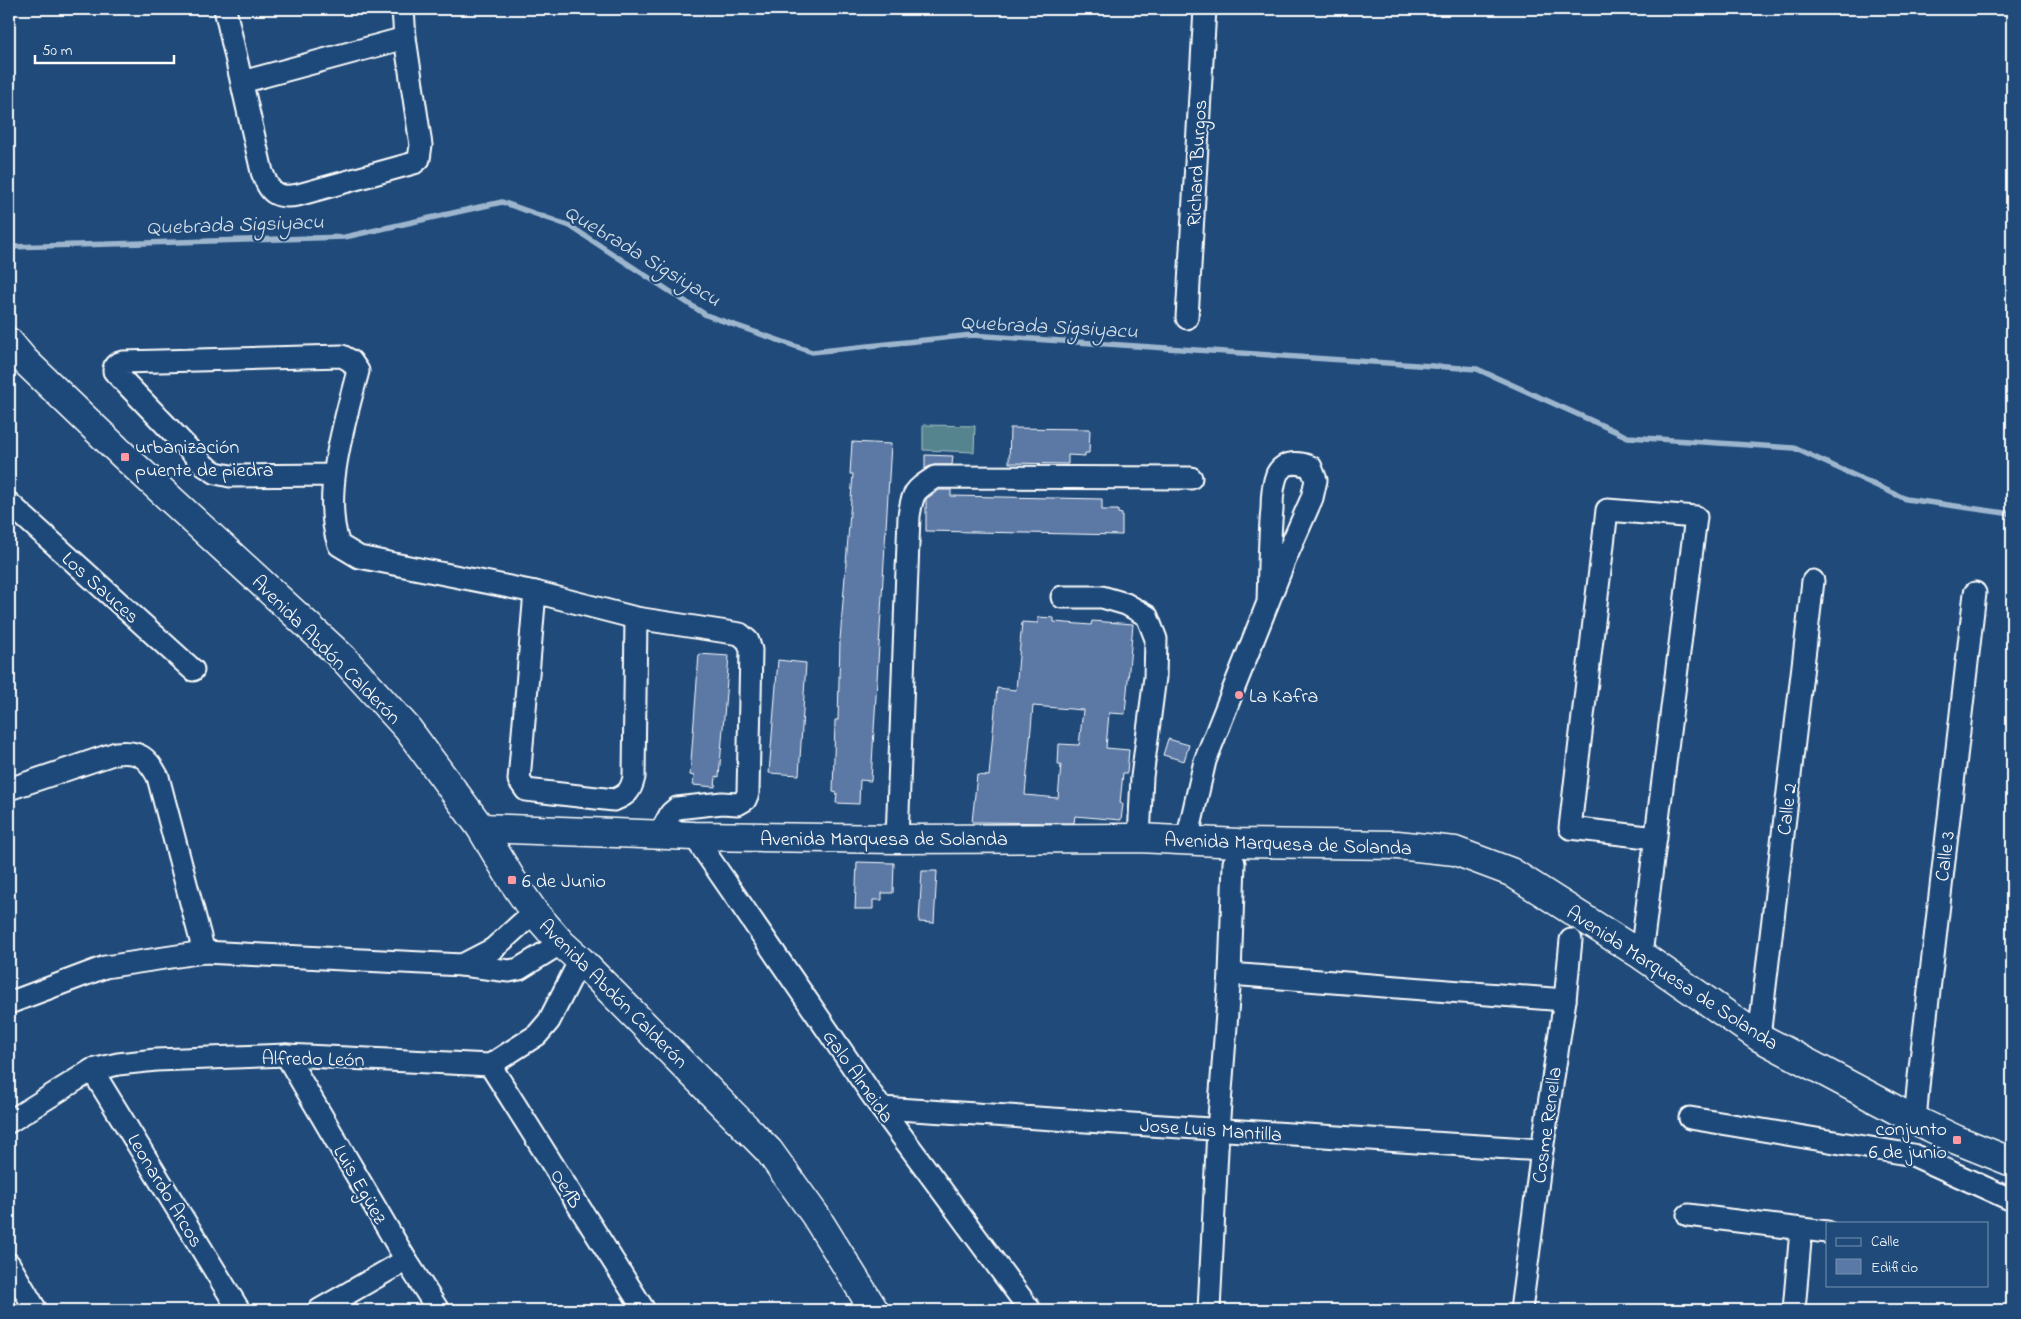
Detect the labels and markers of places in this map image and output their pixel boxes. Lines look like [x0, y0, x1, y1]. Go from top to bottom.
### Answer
place label: urbanización puente de piedra [135, 434, 274, 486]
marker: urbanización puente de piedra [119, 451, 131, 463]
place label: La Kafra [1249, 683, 1318, 712]
marker: La Kafra [1233, 689, 1245, 701]
place label: 6 de Junio [522, 868, 606, 897]
marker: 6 de Junio [506, 874, 518, 886]
place label: conjunto 6 de junio [1869, 1116, 1947, 1168]
marker: conjunto 6 de junio [1951, 1134, 1963, 1146]

